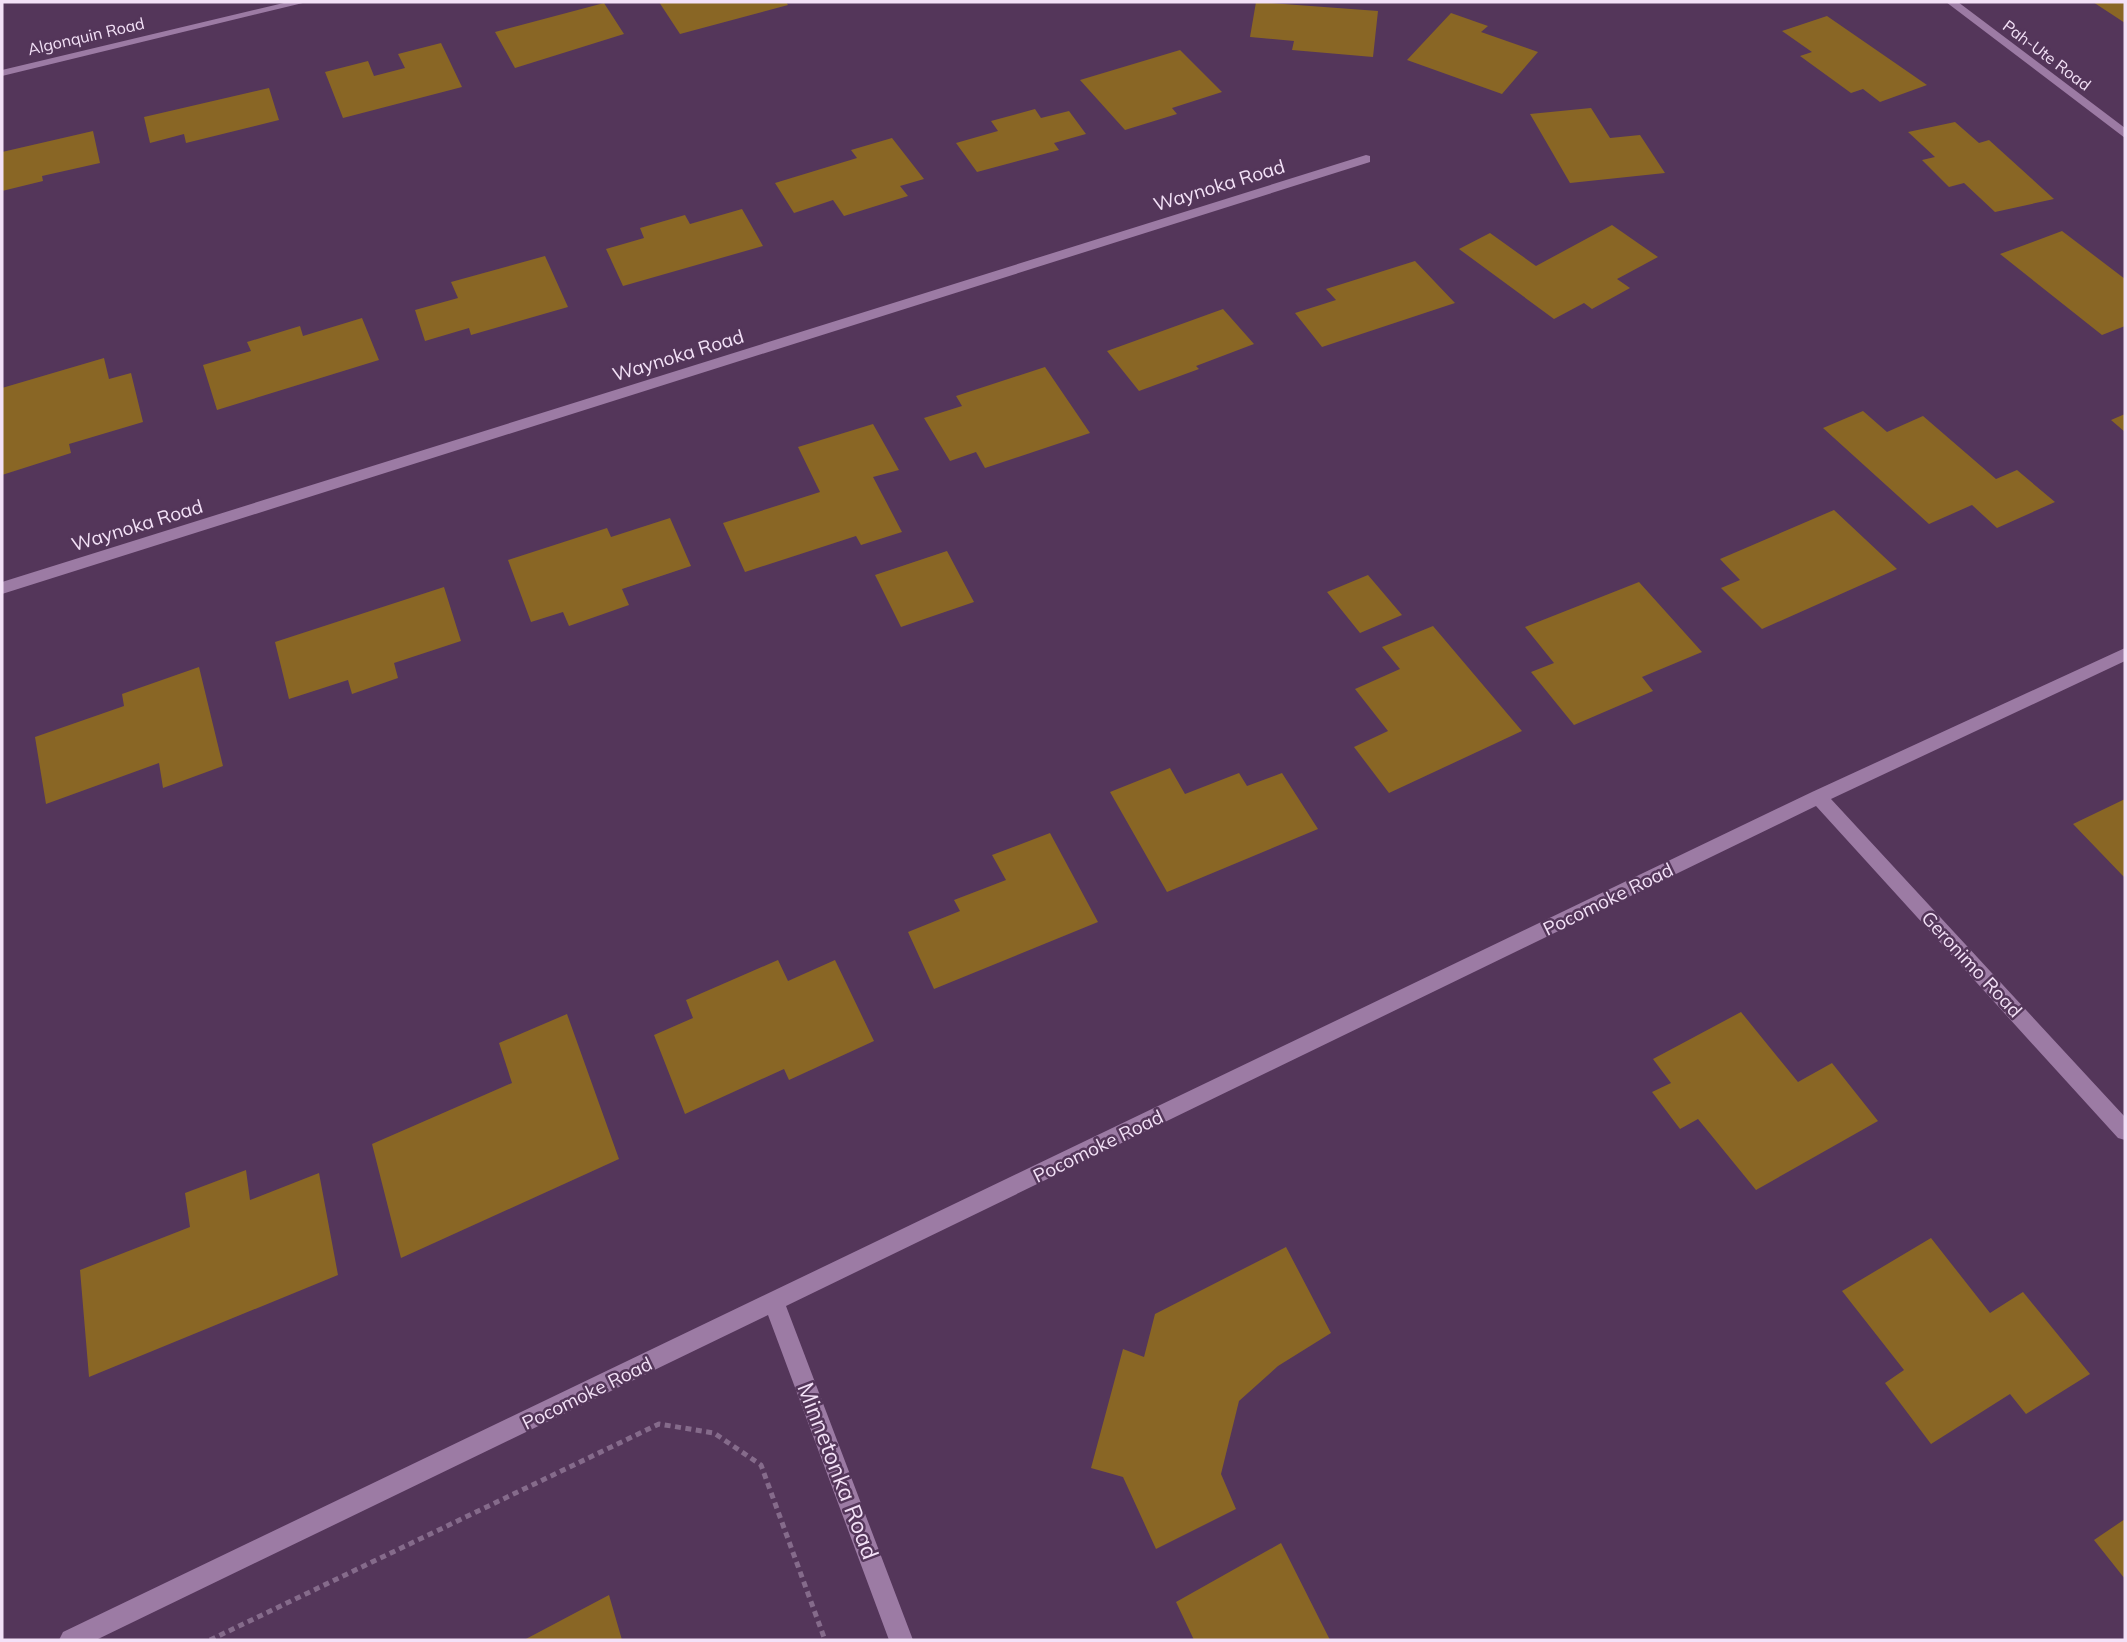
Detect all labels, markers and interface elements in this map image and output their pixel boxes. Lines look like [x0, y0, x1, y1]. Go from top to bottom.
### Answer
street label: Algonquin Road [26, 13, 146, 59]
street label: Pah-Ute Road [1999, 15, 2095, 95]
street label: Waynoka Road [1150, 154, 1288, 216]
street label: Waynoka Road [609, 324, 747, 386]
street label: Waynoka Road [68, 494, 206, 556]
street label: Pocomoke Road [1539, 857, 1677, 941]
street label: Geronimo Road [1917, 906, 2027, 1022]
street label: Pocomoke Road [1029, 1104, 1167, 1188]
street label: Pocomoke Road [518, 1351, 656, 1435]
street label: Minnetonka Road [791, 1378, 886, 1563]

